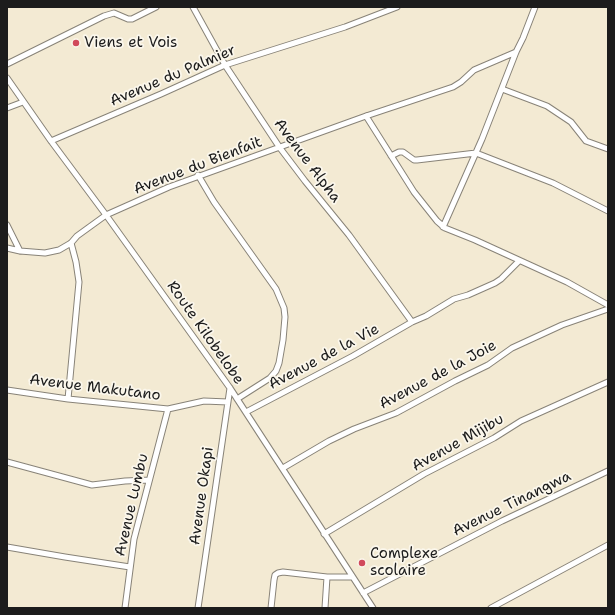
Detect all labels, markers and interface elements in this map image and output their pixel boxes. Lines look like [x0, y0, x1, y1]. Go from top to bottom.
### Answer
place label: Viens et Vois [84, 34, 177, 52]
marker: Viens et Vois [71, 38, 81, 48]
street label: Avenue du Palmier [107, 41, 239, 111]
street label: Avenue Alpha [270, 116, 344, 206]
street label: Avenue du Bienfait [131, 133, 265, 199]
street label: Route Kilobelobe [163, 278, 247, 388]
street label: Avenue de la Vie [266, 320, 382, 394]
street label: Avenue de la Joie [376, 337, 500, 413]
street label: Avenue Makutano [28, 371, 162, 405]
street label: Avenue Mijibu [409, 410, 507, 476]
street label: Avenue Okapi [186, 446, 218, 546]
street label: Avenue Lumbu [111, 452, 153, 558]
street label: Avenue Tinangwa [450, 467, 574, 541]
place label: Complexe scolaire [370, 545, 438, 580]
marker: Complexe scolaire [357, 558, 367, 568]

